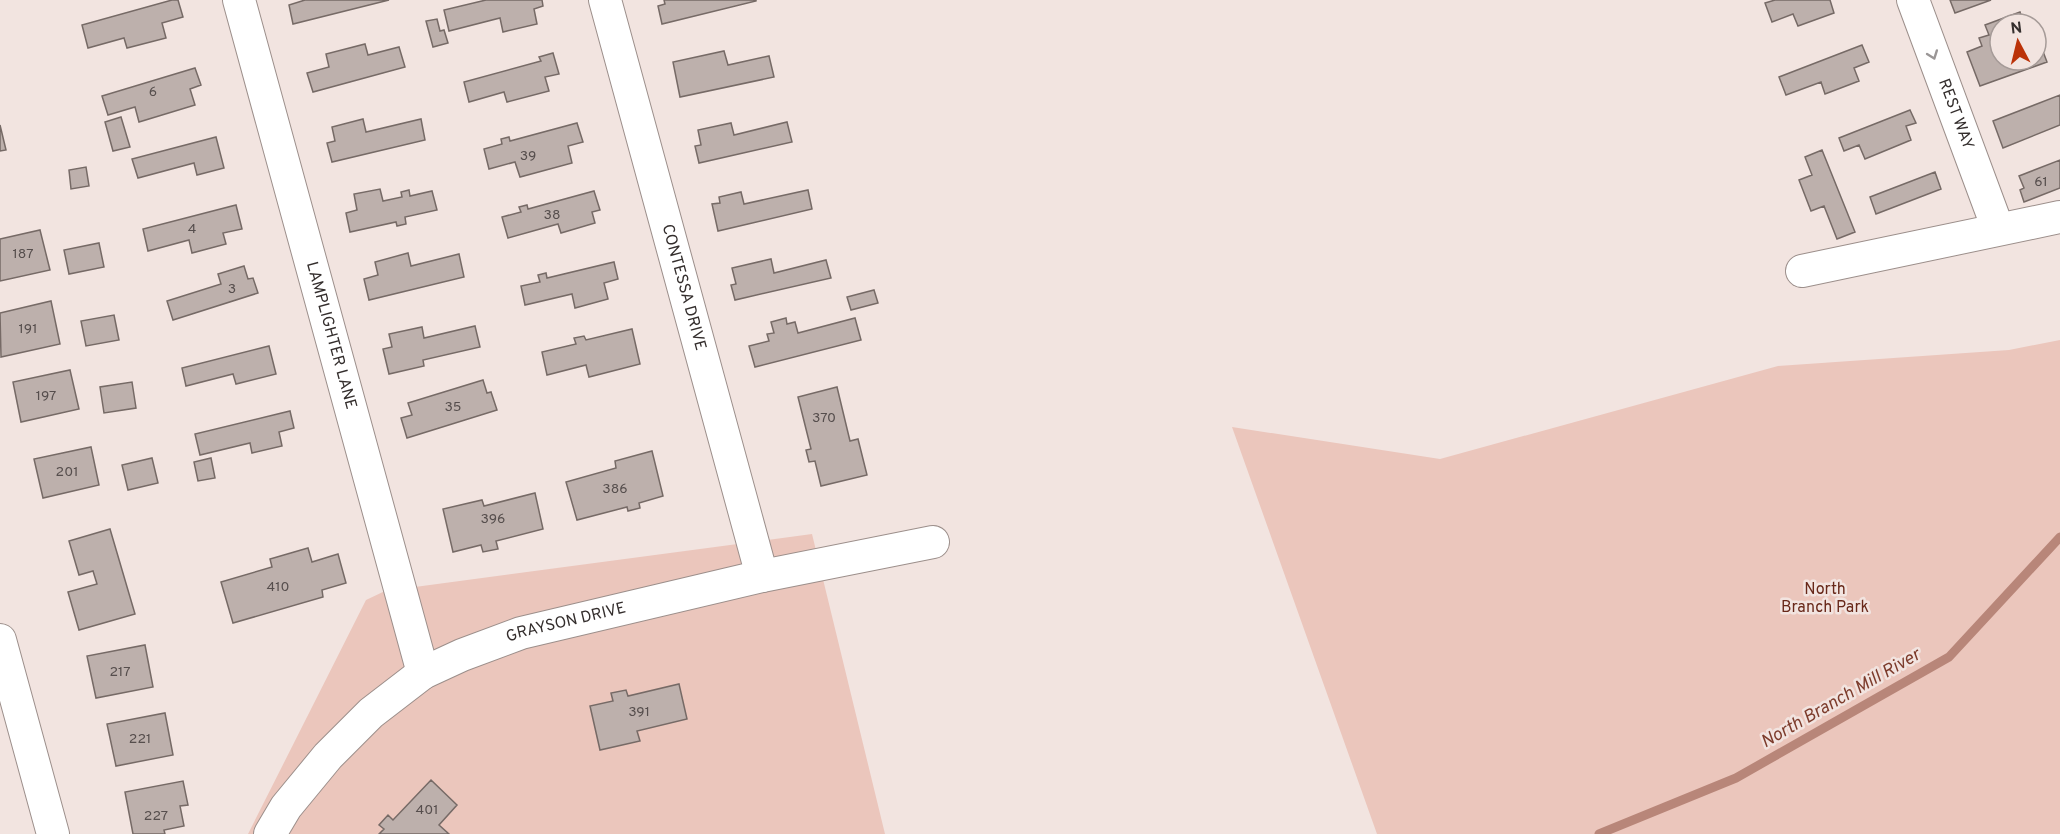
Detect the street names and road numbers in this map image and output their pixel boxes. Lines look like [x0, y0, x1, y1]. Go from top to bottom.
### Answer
street label: REST WAY [1933, 76, 1978, 153]
street label: CONTESSA DRIVE [657, 222, 710, 353]
street label: LAMPLIGHTER LANE [301, 260, 360, 412]
street label: GRAYSON DRIVE [503, 599, 628, 648]

